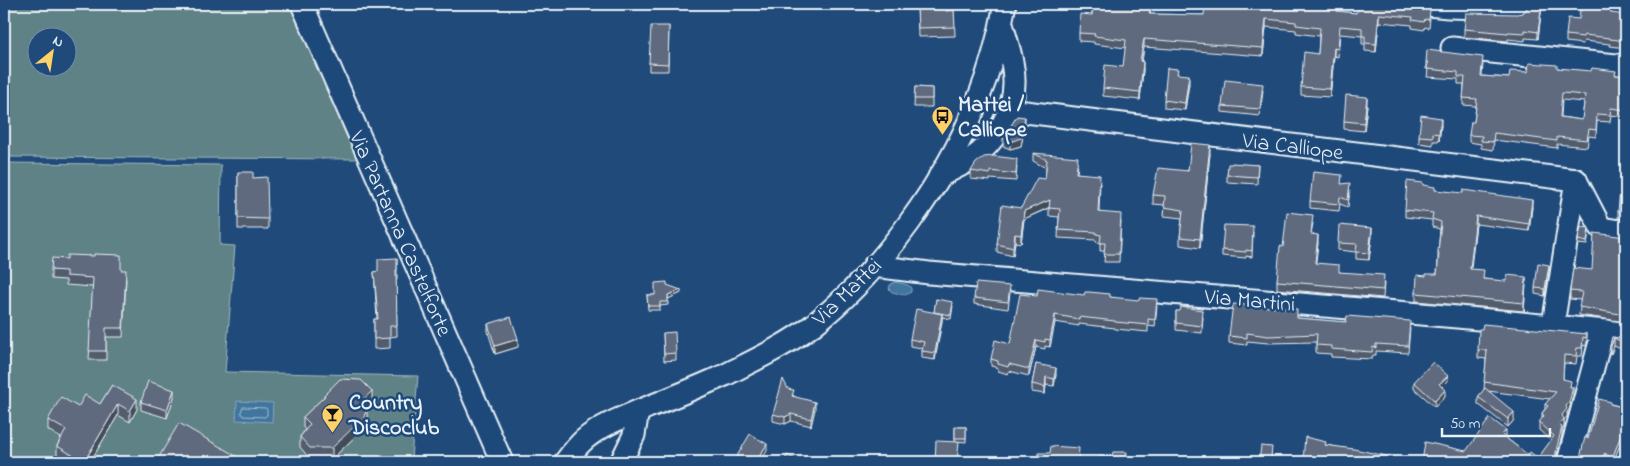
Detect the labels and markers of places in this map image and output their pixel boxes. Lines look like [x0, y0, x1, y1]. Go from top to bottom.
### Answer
place label: Mattei / Calliope [958, 90, 1028, 147]
bus stop icon: Mattei / Calliope [930, 104, 954, 135]
place label: Country Discoclub [348, 388, 439, 445]
bar icon: Country Discoclub [321, 402, 345, 433]

